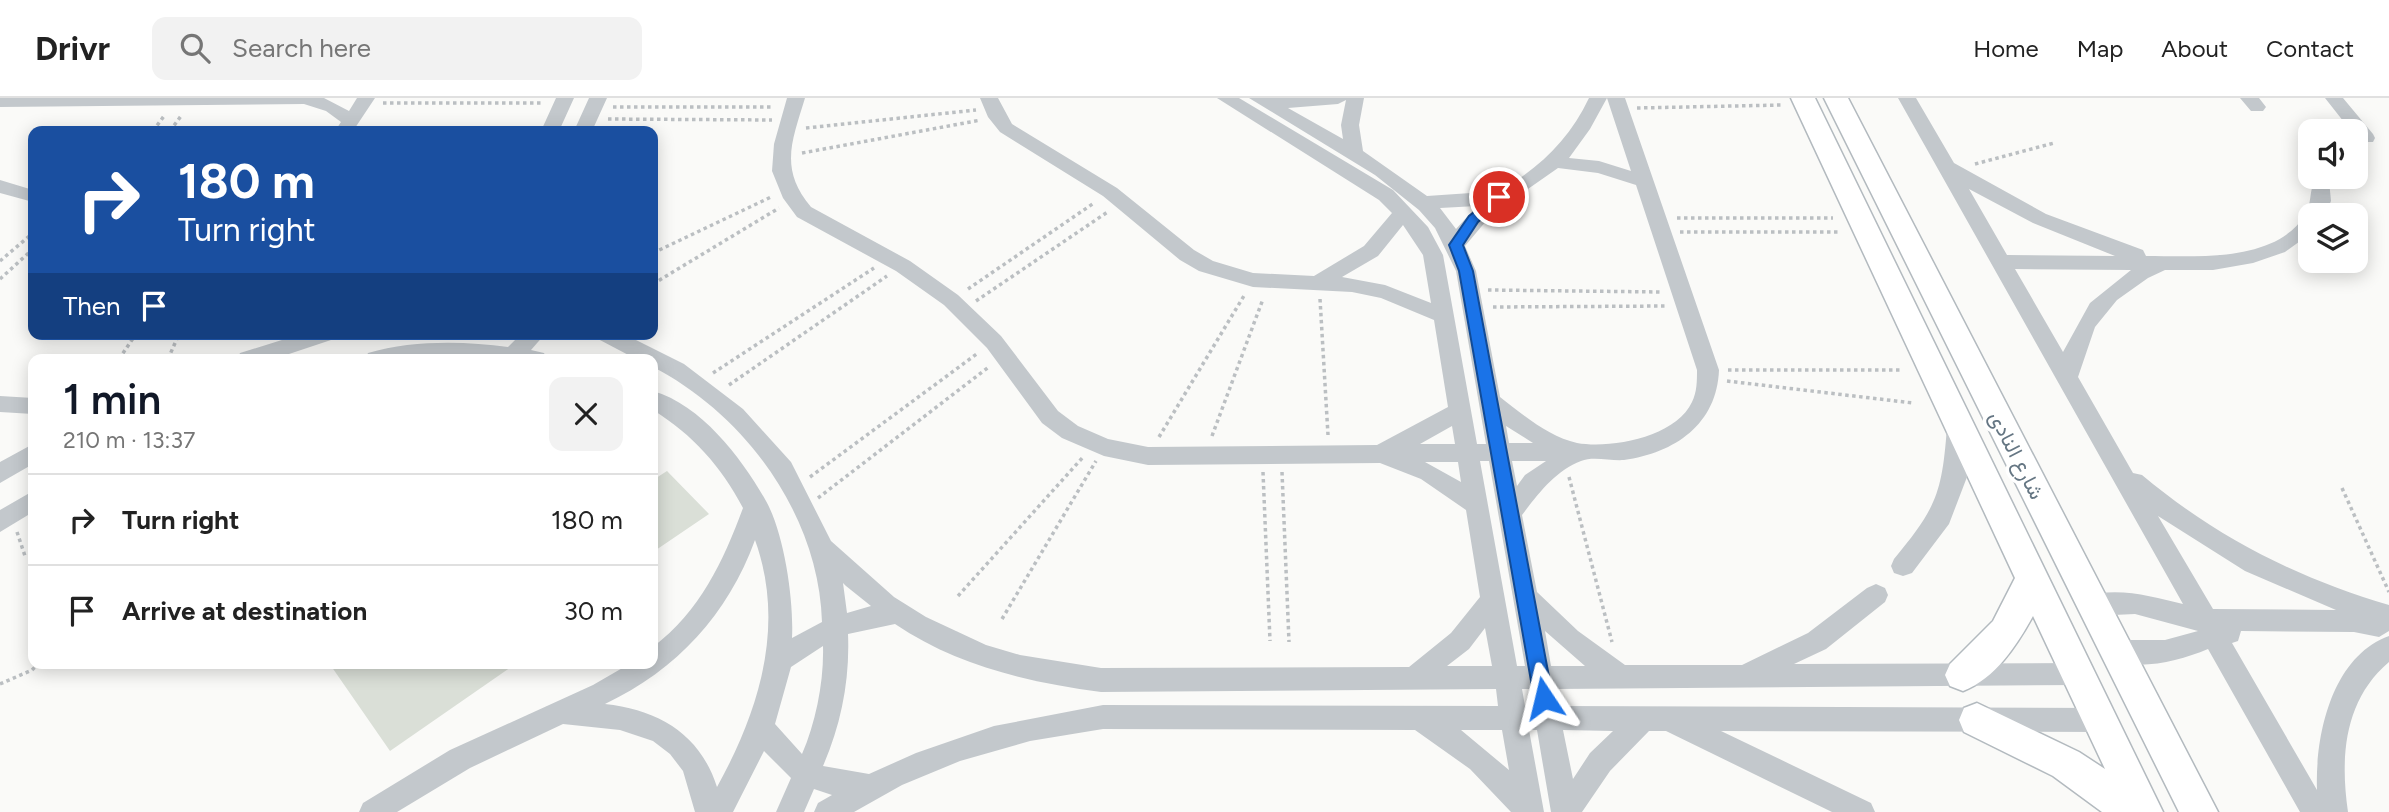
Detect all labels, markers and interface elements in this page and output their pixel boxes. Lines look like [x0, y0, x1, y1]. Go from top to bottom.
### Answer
search box [152, 17, 642, 80]
text: Drivr [35, 29, 110, 68]
icon: search [176, 29, 214, 67]
text: Search here [232, 32, 371, 64]
text: Home [1973, 34, 2039, 63]
text: Map [2077, 34, 2123, 63]
text: About [2161, 34, 2228, 63]
text: Contact [2266, 34, 2354, 63]
map controls [2298, 119, 2368, 273]
button: sound [2298, 119, 2368, 189]
text: 180 m [178, 151, 315, 210]
icon: right [63, 154, 154, 245]
pin [1469, 167, 1529, 227]
icon: arrive [1480, 178, 1518, 216]
button: layers [2298, 203, 2368, 273]
text: Turn right [178, 211, 316, 249]
icon: arrive [135, 287, 173, 325]
text: Then [63, 290, 121, 322]
text: 1 min [63, 374, 161, 425]
button: close [549, 377, 623, 451]
street label: شارع النادى [1982, 407, 2050, 504]
text: 210 m · 13:37 [63, 426, 195, 454]
icon: right [63, 501, 101, 539]
text: Turn right [122, 504, 239, 536]
text: 180 m [551, 504, 623, 536]
icon: arrive [63, 592, 101, 630]
text: Arrive at destination [122, 595, 367, 627]
text: 30 m [564, 595, 623, 627]
position arrow [1507, 661, 1581, 735]

